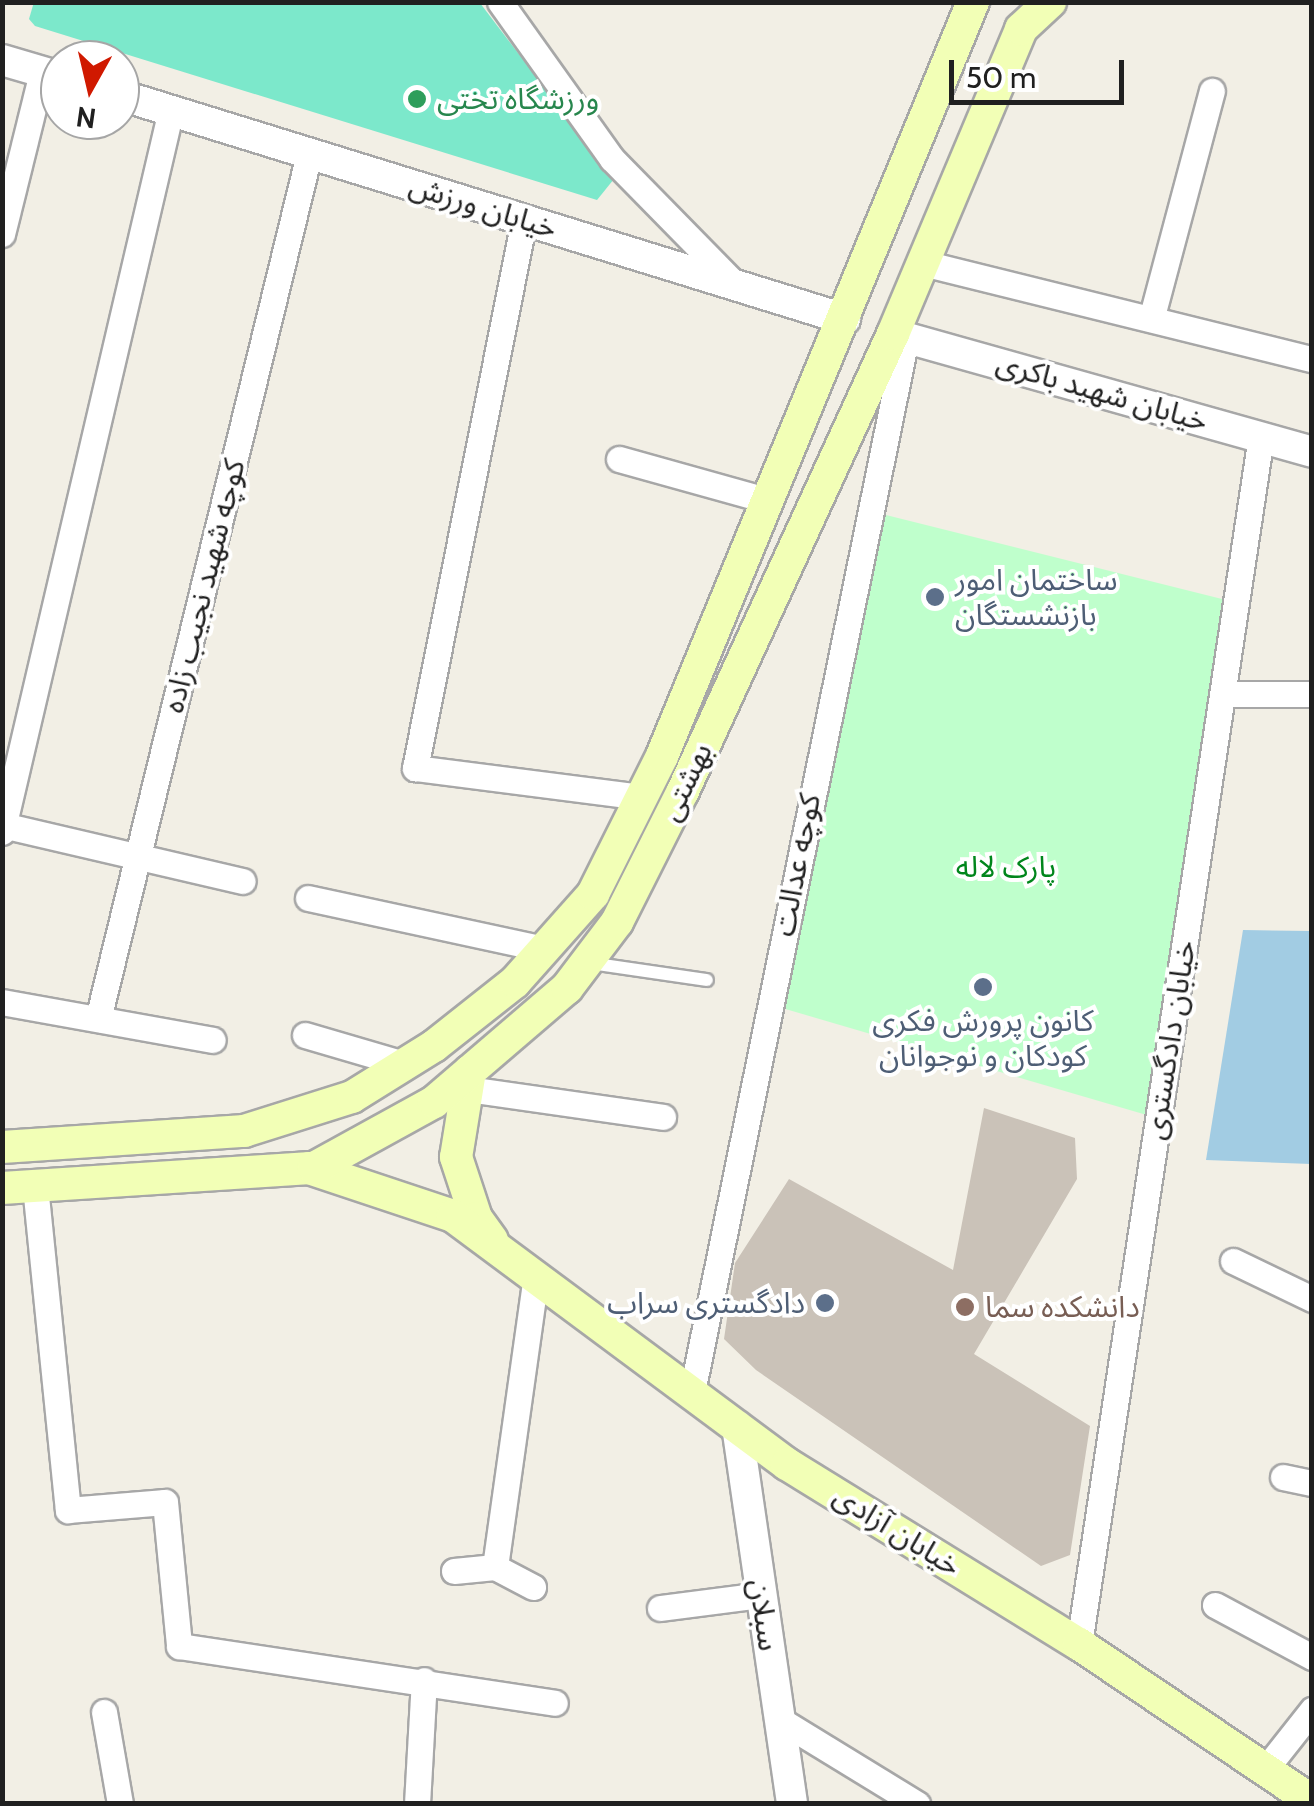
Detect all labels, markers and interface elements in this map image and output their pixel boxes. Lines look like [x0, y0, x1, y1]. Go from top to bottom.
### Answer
north arrow [40, 40, 140, 140]
scale bar [954, 40, 1129, 102]
text: 50 m [966, 59, 1036, 96]
place label: ورزشگاه تختی [437, 81, 599, 117]
marker: ورزشگاه تختی [406, 88, 428, 110]
text: N [74, 100, 98, 136]
street label: خیابان ورزش [405, 167, 561, 247]
street label: خیابان شهید باکری [992, 345, 1212, 439]
street label: کوچه شهید نجیب زاده [155, 456, 253, 716]
place label: ساختمان امور بازنشستگان [955, 562, 1118, 632]
marker: ساختمان امور بازنشستگان [924, 586, 946, 608]
street label: بهشتی [652, 737, 720, 827]
street label: کوچه عدالت [766, 791, 828, 939]
park label: پارک لاله [956, 849, 1056, 885]
street label: خیابان دادگستری [1136, 938, 1204, 1142]
marker: کانون پرورش فکری کودکان و نوجوانان [972, 976, 994, 998]
place label: کانون پرورش فکری کودکان و نوجوانان [872, 1003, 1094, 1074]
place label: دادگستری سراب [607, 1285, 805, 1321]
place label: دانشکده سما [985, 1289, 1140, 1325]
marker: دادگستری سراب [814, 1292, 836, 1314]
marker: دانشکده سما [954, 1296, 976, 1318]
street label: خیابان آزادی [827, 1478, 967, 1584]
street label: سبلان [741, 1577, 787, 1653]

